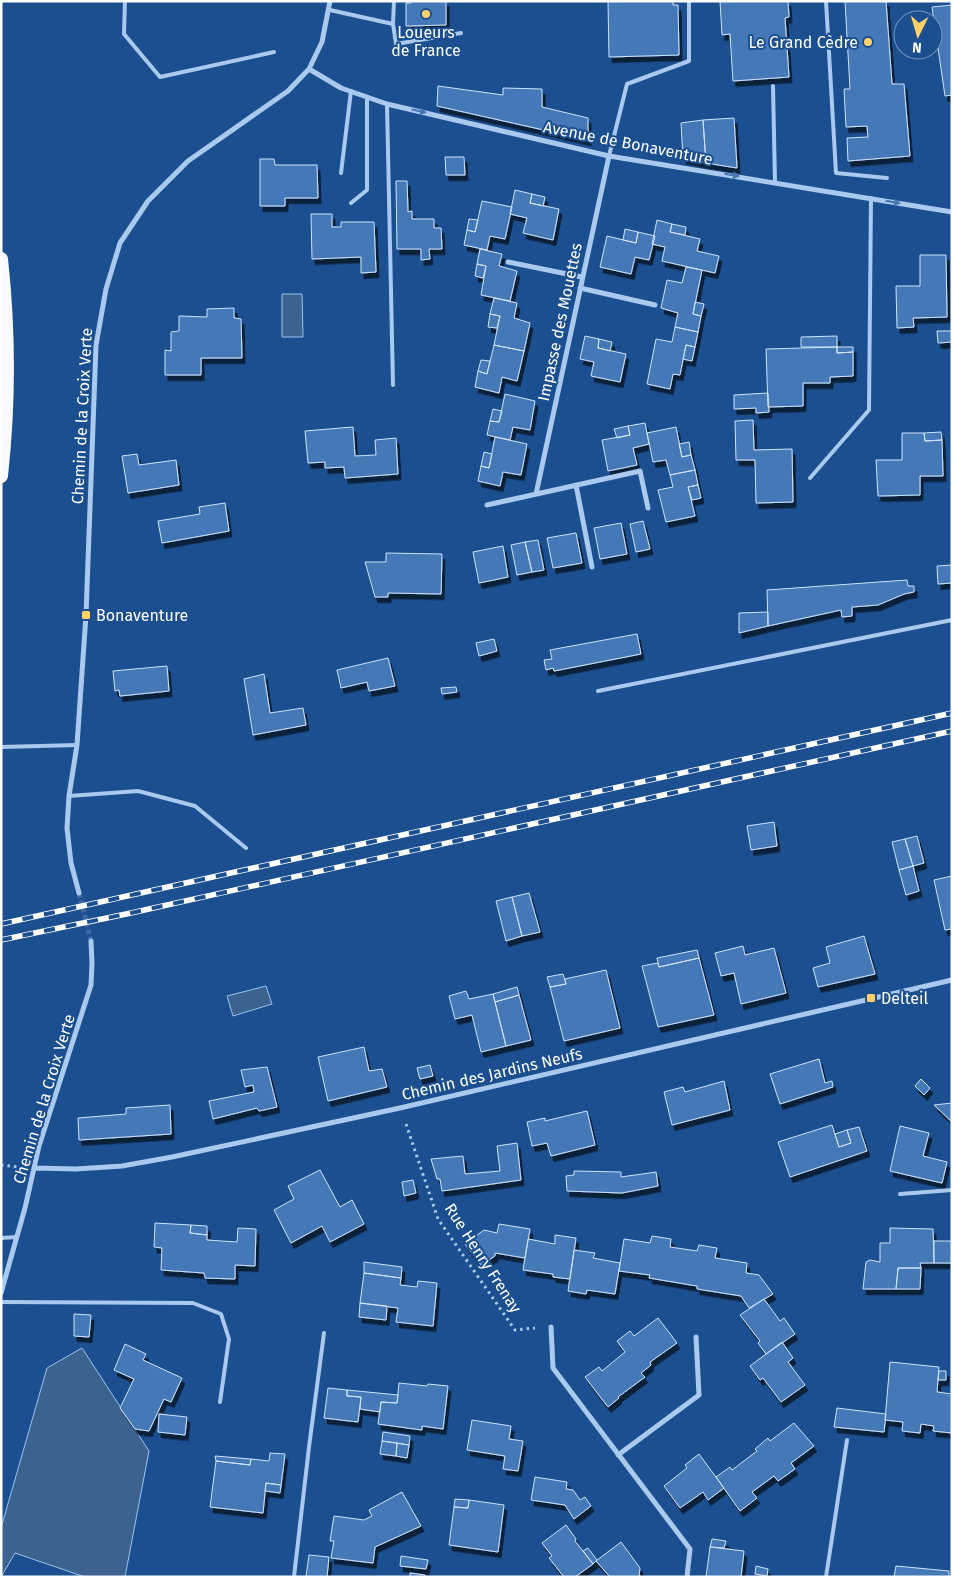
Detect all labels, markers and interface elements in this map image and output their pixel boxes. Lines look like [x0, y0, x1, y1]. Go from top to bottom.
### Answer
marker: Loueurs de France [420, 8, 432, 20]
north arrow [893, 10, 943, 60]
place label: Loueurs de France [391, 23, 461, 60]
place label: Le Grand Cèdre [749, 33, 858, 52]
marker: Le Grand Cèdre [862, 36, 874, 48]
text: N [912, 39, 922, 56]
one-way arrow [411, 107, 426, 115]
street label: Avenue de Bonaventure [542, 117, 714, 169]
one-way arrow [725, 172, 741, 180]
one-way arrow [885, 198, 901, 206]
street label: Impasse des Mouettes [534, 241, 586, 403]
street label: Chemin de la Croix Verte [68, 327, 96, 505]
place label: Bonaventure [96, 606, 188, 625]
marker: Bonaventure [80, 609, 92, 621]
place label: Delteil [881, 989, 928, 1008]
marker: Delteil [865, 992, 877, 1004]
street label: Chemin de la Croix Verte [9, 1012, 79, 1186]
street label: Chemin des Jardins Neufs [400, 1044, 584, 1104]
street label: Rue Henry Frenay [441, 1200, 526, 1316]

